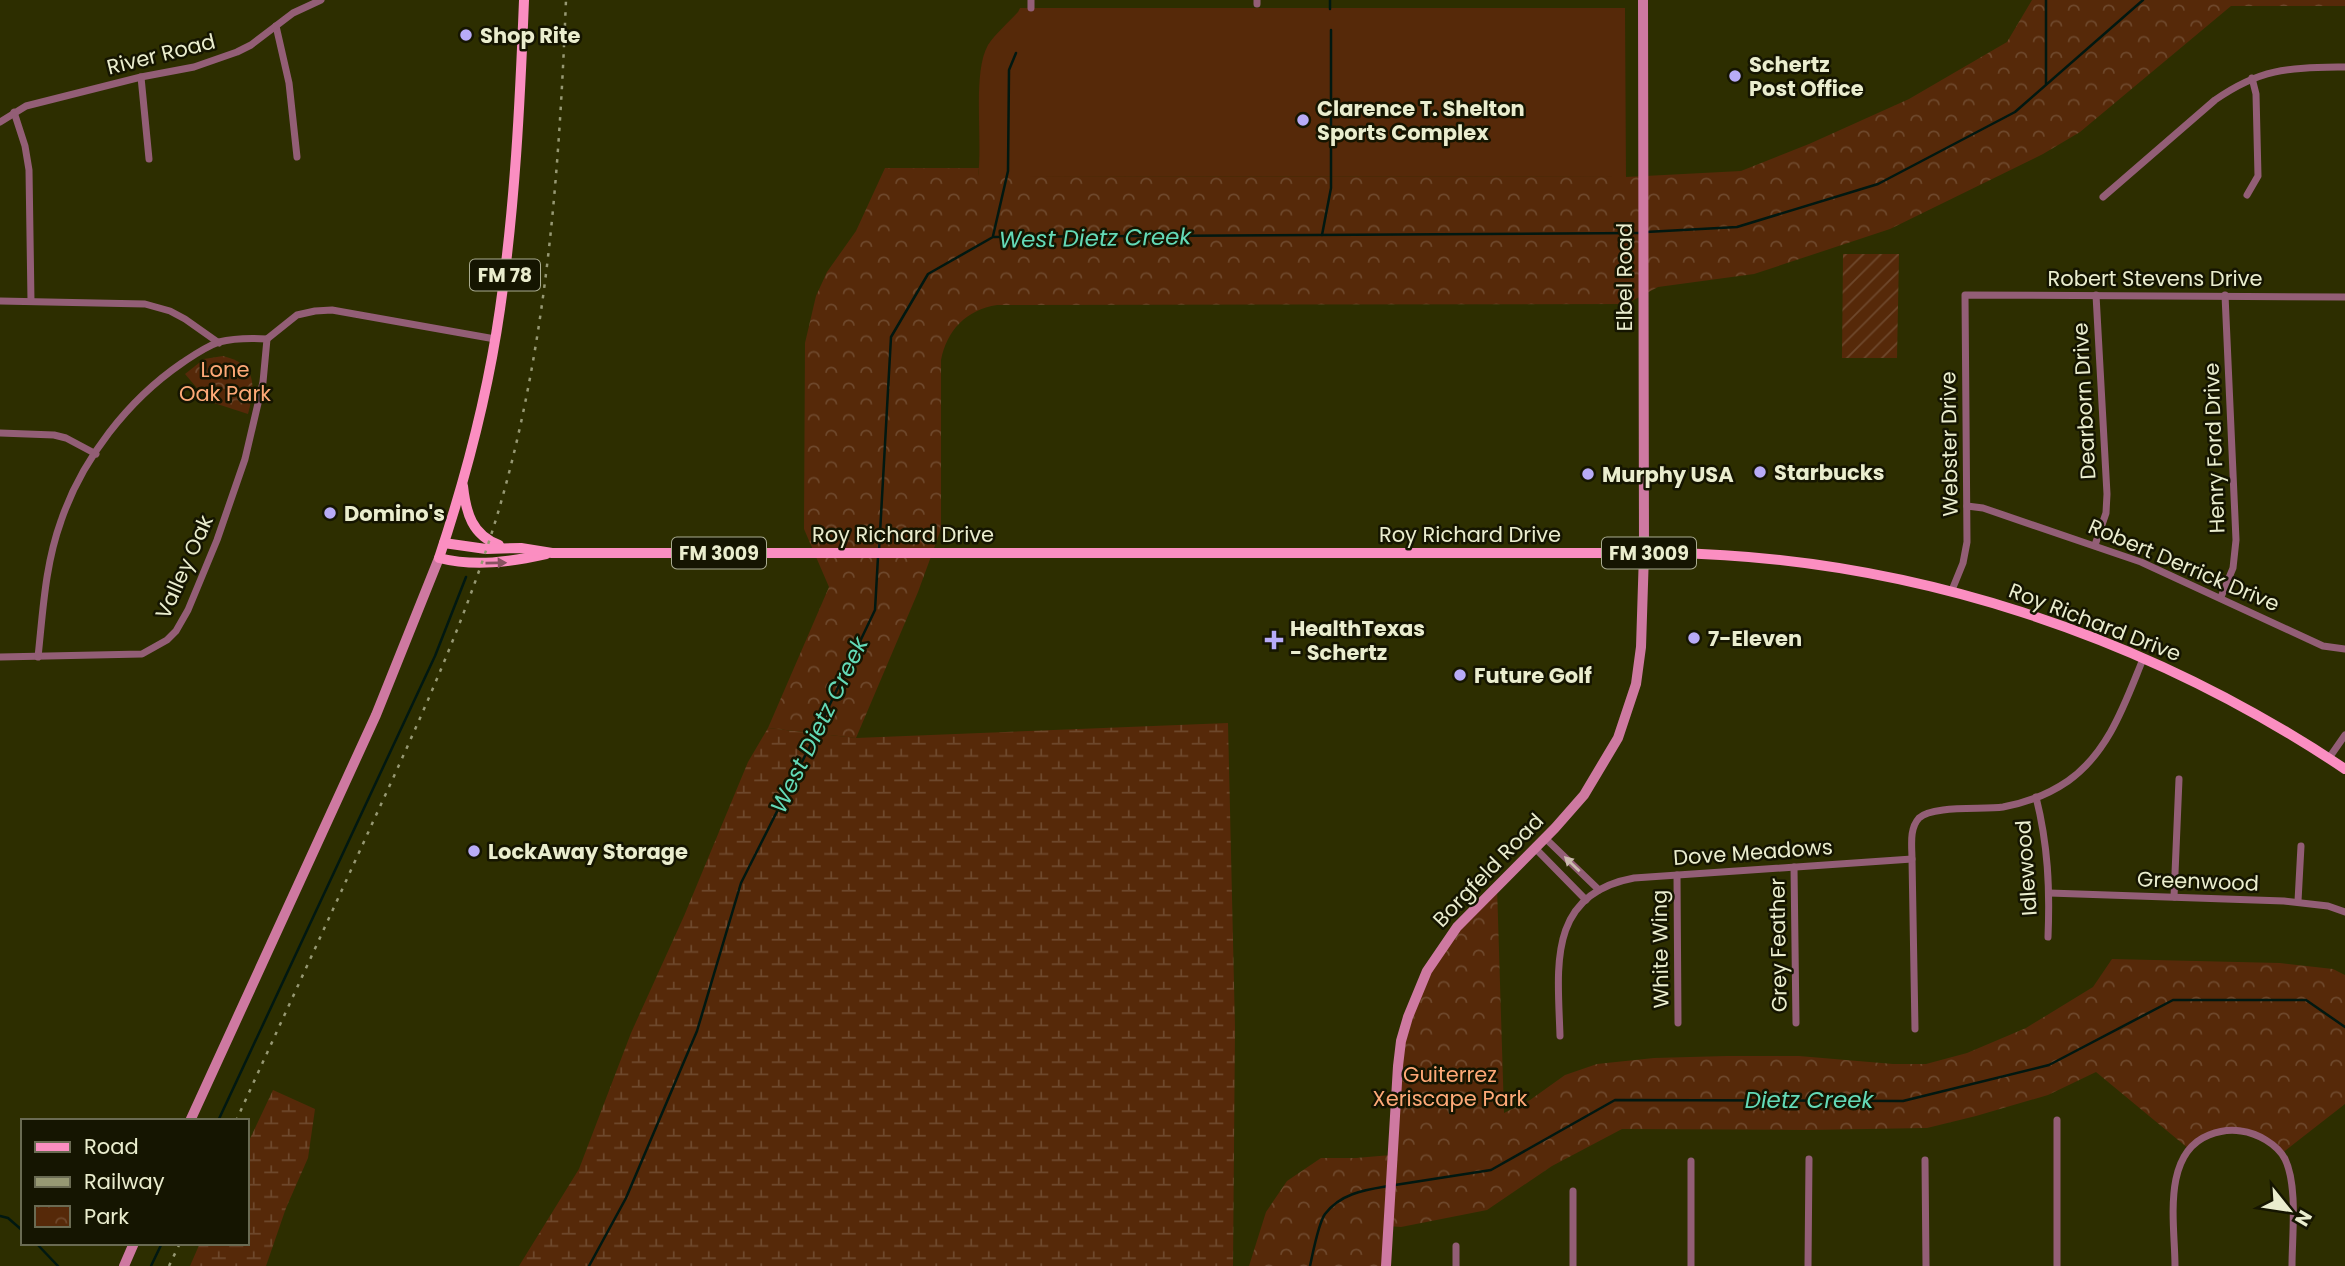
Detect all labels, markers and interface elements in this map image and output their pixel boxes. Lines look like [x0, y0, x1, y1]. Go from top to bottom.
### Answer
place label: Shop Rite [480, 21, 581, 50]
street label: River Road [104, 27, 218, 81]
marker: Shop Rite [458, 27, 474, 43]
place label: Schertz Post Office [1749, 50, 1864, 103]
marker: Schertz Post Office [1727, 68, 1743, 84]
place label: Clarence T. Shelton Sports Complex [1317, 94, 1525, 147]
marker: Clarence T. Shelton Sports Complex [1295, 112, 1311, 128]
water label: West Dietz Creek [998, 220, 1193, 256]
street label: Elbel Road [1610, 223, 1639, 331]
road number: FM 78 [470, 260, 540, 290]
street label: Robert Stevens Drive [2048, 264, 2262, 293]
street label: Dearborn Drive [2065, 322, 2103, 480]
park label: Lone Oak Park [179, 355, 271, 408]
street label: Henry Ford Drive [2197, 362, 2231, 534]
street label: Webster Drive [1933, 371, 1965, 517]
place label: Starbucks [1774, 458, 1885, 487]
place label: Murphy USA [1602, 460, 1734, 489]
marker: Starbucks [1752, 464, 1768, 480]
marker: Murphy USA [1580, 466, 1596, 482]
place label: Domino's [344, 499, 445, 528]
marker: Domino's [322, 505, 338, 521]
street label: Valley Oak [148, 510, 220, 623]
street label: Robert Derrick Drive [2084, 512, 2284, 618]
street label: Roy Richard Drive [812, 520, 994, 549]
street label: Roy Richard Drive [1379, 520, 1561, 549]
road number: FM 3009 [672, 538, 766, 568]
road number: FM 3009 [1602, 538, 1696, 568]
one-way arrow [485, 557, 507, 568]
street label: Roy Richard Drive [2005, 576, 2185, 668]
place label: HealthTexas - Schertz [1290, 614, 1425, 667]
place label: 7-Eleven [1708, 624, 1802, 653]
water label: West Dietz Creek [762, 630, 876, 819]
marker: HealthTexas - Schertz [1264, 630, 1284, 650]
marker: 7-Eleven [1686, 630, 1702, 646]
place label: Future Golf [1474, 661, 1592, 690]
marker: Future Golf [1452, 667, 1468, 683]
street label: Borgfeld Road [1426, 807, 1550, 933]
street label: Idlewood [2008, 819, 2044, 917]
street label: Dove Meadows [1672, 832, 1834, 872]
place label: LockAway Storage [488, 837, 688, 866]
marker: LockAway Storage [466, 843, 482, 859]
one-way arrow [1564, 855, 1581, 872]
street label: Greenwood [2137, 864, 2259, 898]
street label: Grey Feather [1762, 877, 1794, 1012]
street label: White Wing [1644, 889, 1676, 1009]
park label: Guiterrez Xeriscape Park [1373, 1060, 1528, 1113]
water label: Dietz Creek [1745, 1084, 1874, 1116]
legend [21, 1119, 248, 1245]
text: Road [84, 1132, 139, 1161]
text: Railway [84, 1167, 165, 1196]
north arrow [2254, 1175, 2324, 1245]
text: Park [84, 1202, 129, 1231]
text: N [2288, 1205, 2319, 1231]

